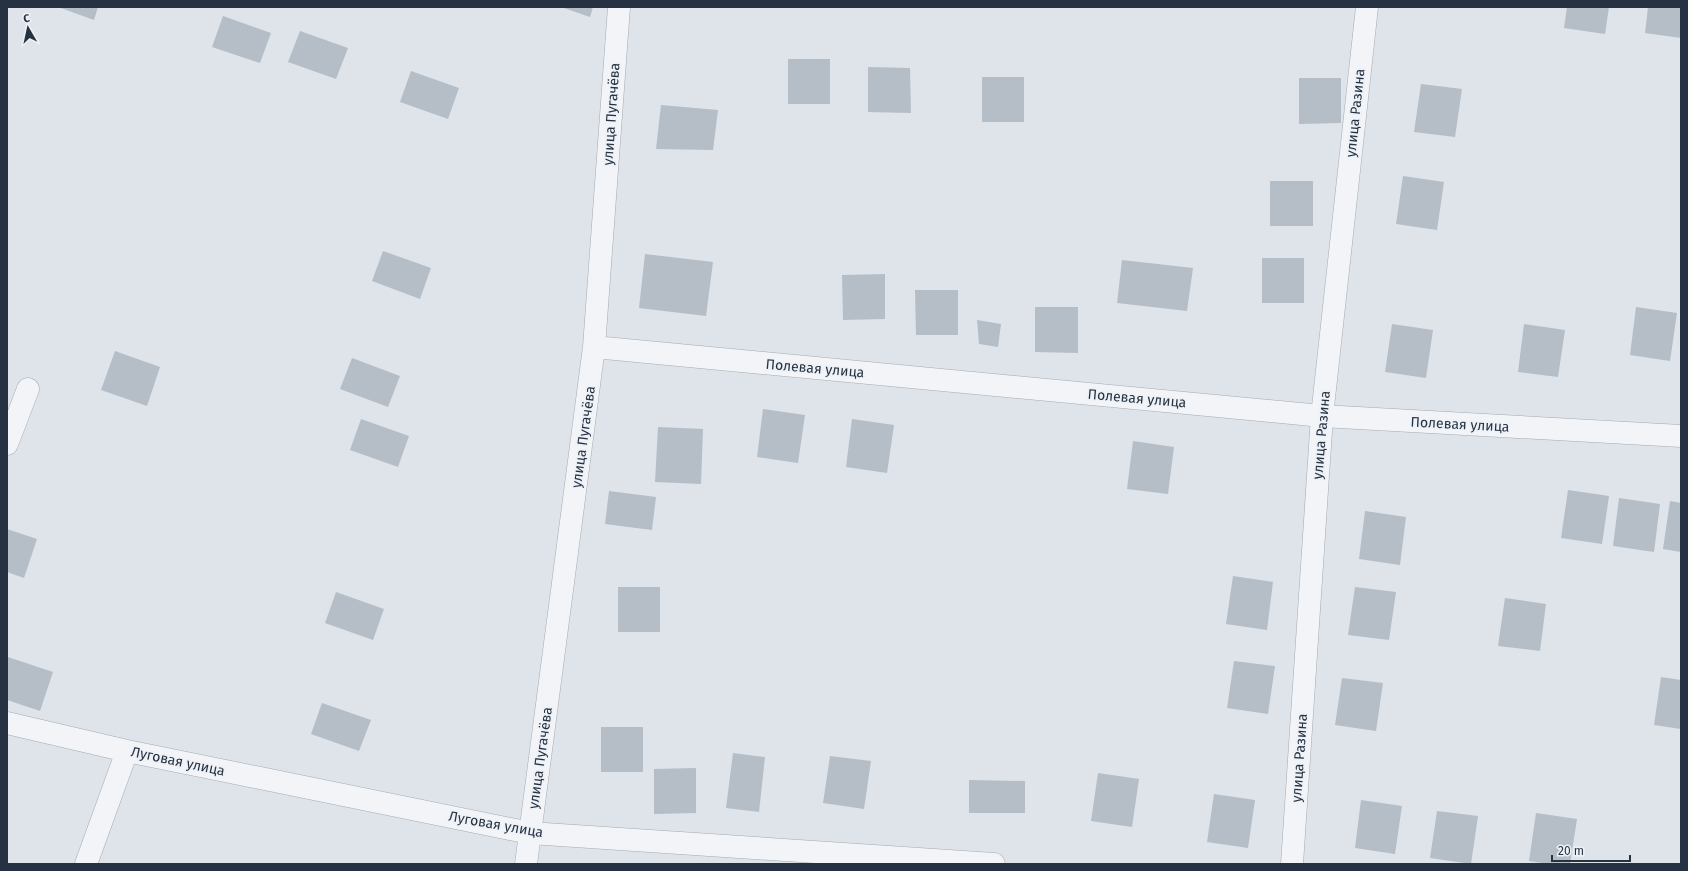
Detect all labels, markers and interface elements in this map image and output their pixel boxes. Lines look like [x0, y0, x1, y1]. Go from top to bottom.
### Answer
north arrow [8, 8, 48, 48]
text: С [22, 12, 31, 26]
street label: улица Пугачёва [599, 62, 624, 166]
street label: улица Разина [1342, 68, 1369, 158]
street label: Полевая улица [765, 356, 865, 381]
street label: улица Пугачёва [568, 385, 599, 489]
street label: Полевая улица [1087, 386, 1187, 411]
street label: улица Разина [1309, 390, 1334, 480]
street label: Полевая улица [1410, 413, 1510, 436]
street label: улица Пугачёва [525, 706, 556, 810]
street label: улица Разина [1288, 713, 1311, 803]
street label: Луговая улица [129, 743, 226, 780]
street label: Луговая улица [447, 808, 545, 841]
scale bar [1552, 837, 1630, 863]
text: 20 m [1558, 844, 1584, 858]

